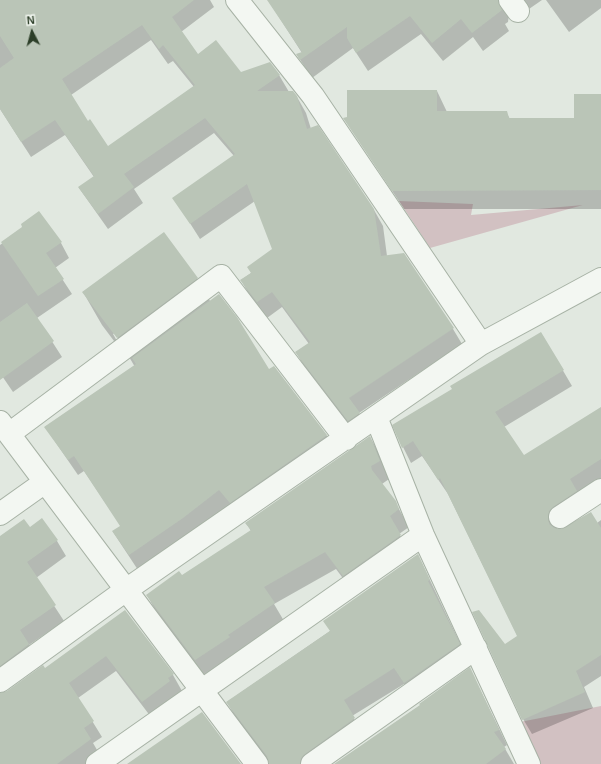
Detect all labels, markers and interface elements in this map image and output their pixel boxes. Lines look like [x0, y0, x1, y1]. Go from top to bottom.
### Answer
north arrow [12, 12, 52, 52]
text: N [26, 14, 35, 26]

